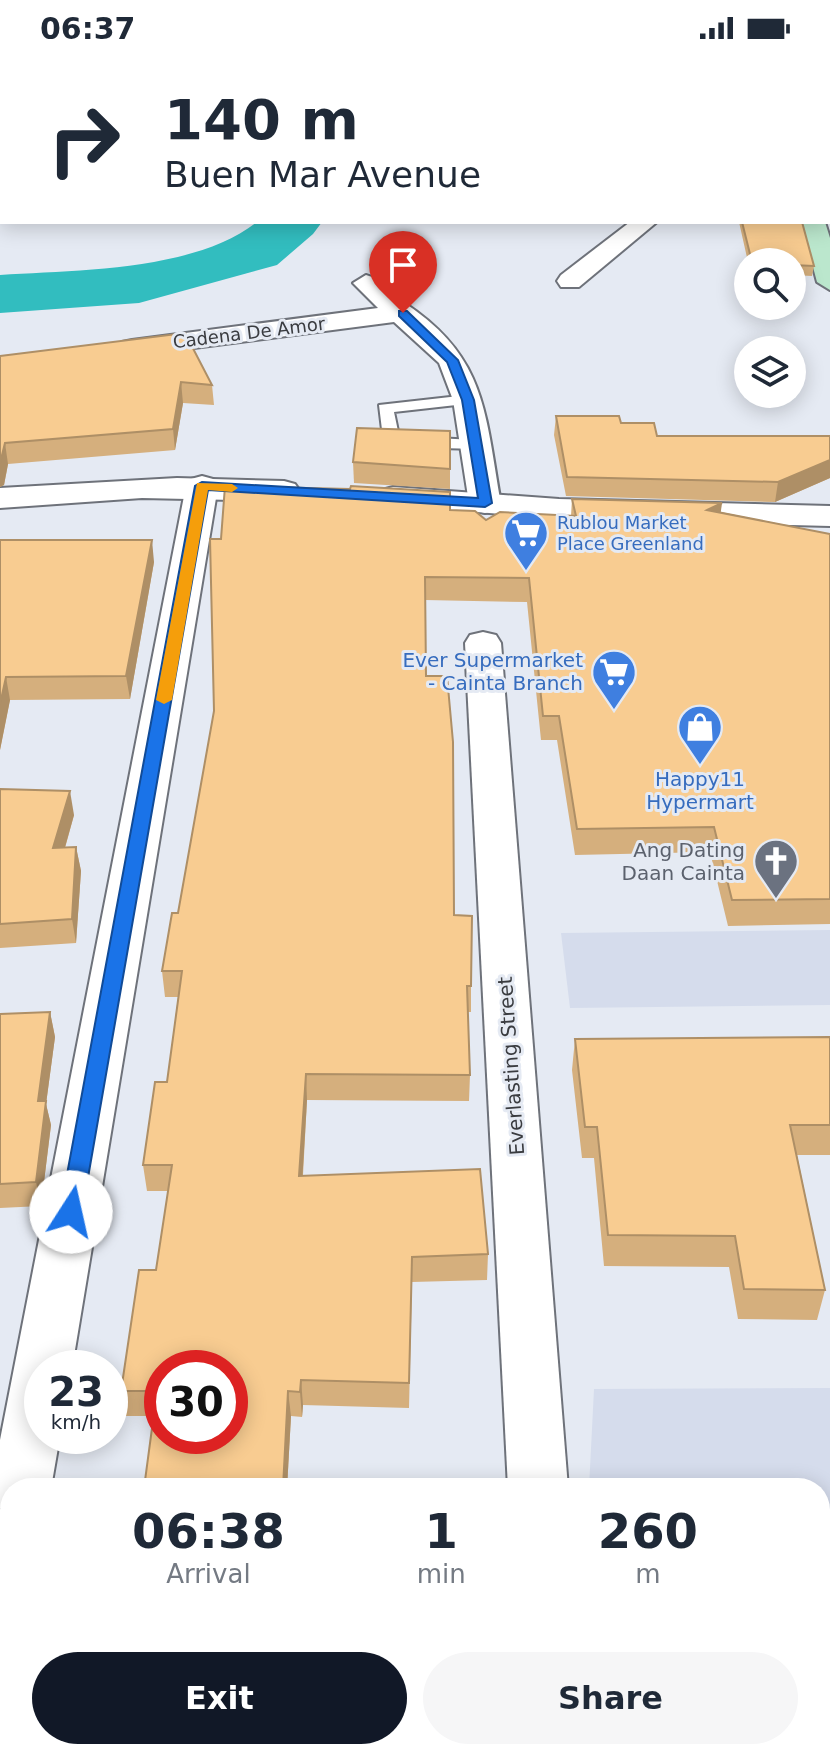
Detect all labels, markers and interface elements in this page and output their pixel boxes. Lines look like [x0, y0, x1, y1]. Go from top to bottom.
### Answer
text: 06:37 [40, 11, 136, 46]
text: 140 m [164, 87, 359, 152]
icon: right [32, 88, 136, 192]
text: Buen Mar Avenue [164, 154, 481, 195]
pin [369, 231, 437, 313]
icon: arrive [381, 243, 425, 287]
map controls [734, 248, 806, 408]
button: search [734, 248, 806, 320]
street label: Cadena De Amor [172, 313, 327, 352]
button: layers [734, 336, 806, 408]
supermarket icon: Rublou Market Place Greenland [502, 509, 550, 572]
place label: Rublou Market Place Greenland [557, 512, 704, 554]
place label: Ever Supermarket - Cainta Branch [402, 648, 583, 695]
supermarket icon: Ever Supermarket - Cainta Branch [590, 648, 638, 711]
shop icon: Happy11 Hypermart [676, 703, 724, 766]
place label: Happy11 Hypermart [646, 767, 754, 814]
church icon: Ang Dating Daan Cainta [752, 837, 800, 900]
place label: Ang Dating Daan Cainta [622, 838, 745, 885]
street label: Everlasting Street [493, 976, 529, 1156]
position arrow [29, 1170, 113, 1254]
speed limit sign: 30 [144, 1350, 248, 1454]
text: 23 [48, 1369, 104, 1415]
text: km/h [51, 1410, 101, 1434]
text: 06:38 [132, 1503, 285, 1559]
text: 1 [425, 1503, 458, 1559]
text: 260 [598, 1503, 698, 1559]
text: Arrival [166, 1559, 251, 1589]
text: min [417, 1559, 466, 1589]
text: m [635, 1559, 661, 1589]
button: Exit [32, 1652, 407, 1744]
button: Share [423, 1652, 798, 1744]

